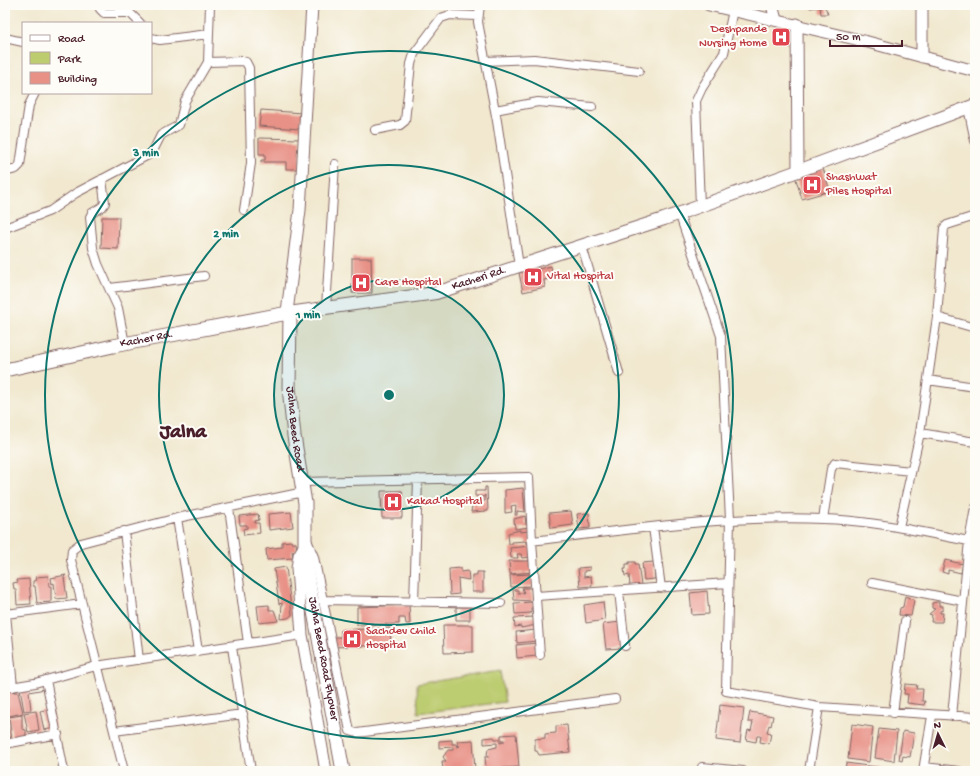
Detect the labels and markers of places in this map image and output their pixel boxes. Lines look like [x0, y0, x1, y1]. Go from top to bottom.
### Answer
place label: Deshpande Nursing Home [699, 23, 768, 51]
hospital icon: Deshpande Nursing Home [770, 26, 792, 48]
place label: Shashwat Piles Hospital [825, 171, 892, 199]
hospital icon: Shashwat Piles Hospital [801, 174, 823, 196]
hospital icon: Vital Hospital [522, 266, 544, 288]
place label: Vital Hospital [546, 270, 614, 284]
hospital icon: Care Hospital [350, 272, 372, 294]
place label: Care Hospital [375, 276, 442, 290]
centre of rings [382, 388, 396, 402]
hospital icon: Kakad Hospital [382, 491, 404, 513]
place label: Kakad Hospital [407, 495, 483, 509]
place label: Sachdev Child Hospital [366, 625, 436, 653]
hospital icon: Sachdev Child Hospital [341, 628, 363, 650]

